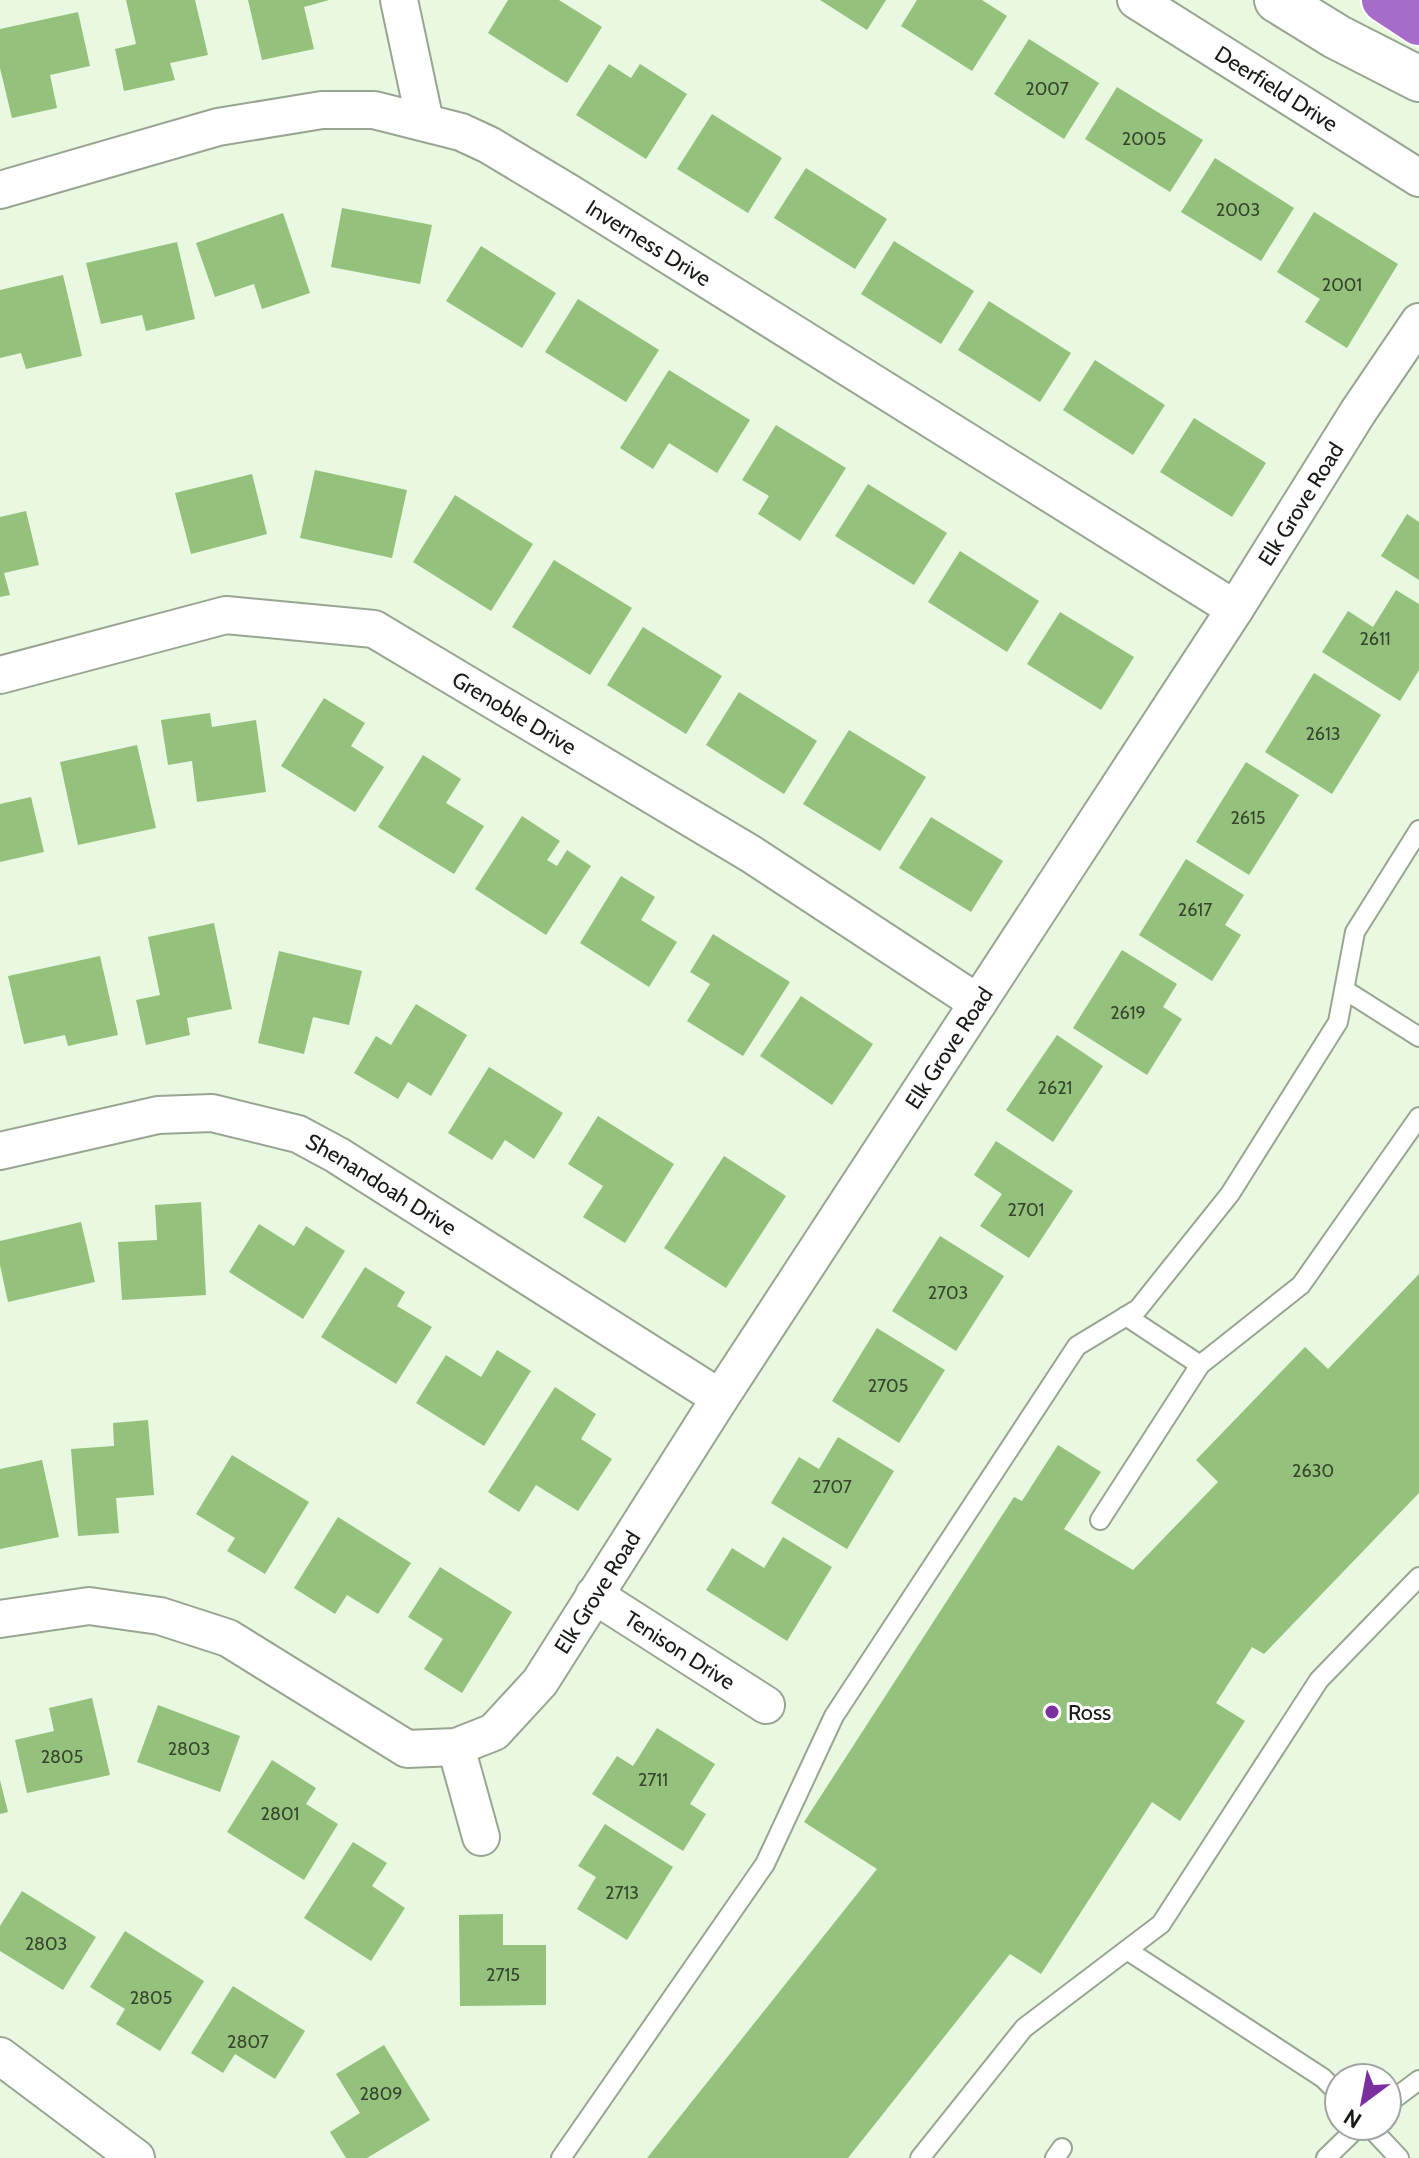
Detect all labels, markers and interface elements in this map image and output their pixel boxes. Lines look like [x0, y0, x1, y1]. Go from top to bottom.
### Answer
street label: Deerfield Drive [1210, 40, 1343, 138]
house number: 2007 [1025, 78, 1069, 100]
house number: 2005 [1122, 128, 1166, 150]
street label: Inverness Drive [581, 194, 716, 292]
house number: 2003 [1216, 199, 1260, 221]
house number: 2001 [1322, 274, 1362, 296]
street label: Elk Grove Road [1253, 438, 1350, 571]
house number: 2611 [1359, 628, 1391, 650]
street label: Grenoble Drive [447, 666, 581, 761]
house number: 2613 [1305, 723, 1341, 745]
house number: 2615 [1230, 807, 1266, 829]
house number: 2617 [1178, 899, 1212, 921]
street label: Elk Grove Road [899, 982, 999, 1114]
house number: 2619 [1110, 1002, 1146, 1024]
house number: 2621 [1038, 1077, 1072, 1099]
street label: Shenandoah Drive [301, 1128, 462, 1241]
house number: 2701 [1008, 1199, 1044, 1221]
house number: 2703 [928, 1282, 968, 1304]
house number: 2705 [868, 1375, 908, 1397]
house number: 2630 [1292, 1460, 1334, 1482]
house number: 2707 [812, 1476, 852, 1498]
street label: Elk Grove Road [549, 1526, 646, 1659]
street label: Tenison Drive [619, 1605, 740, 1696]
place label: Ross [1068, 1699, 1111, 1726]
marker: Ross [1043, 1703, 1061, 1721]
house number: 2803 [168, 1738, 210, 1760]
house number: 2805 [41, 1746, 83, 1768]
house number: 2711 [638, 1769, 668, 1791]
house number: 2801 [261, 1803, 299, 1825]
house number: 2713 [605, 1882, 639, 1904]
house number: 2803 [25, 1933, 67, 1955]
house number: 2715 [486, 1964, 520, 1986]
house number: 2805 [130, 1987, 172, 2009]
house number: 2807 [227, 2031, 269, 2053]
north arrow [1323, 2062, 1403, 2142]
house number: 2809 [359, 2083, 403, 2105]
text: N [1339, 2103, 1366, 2134]

